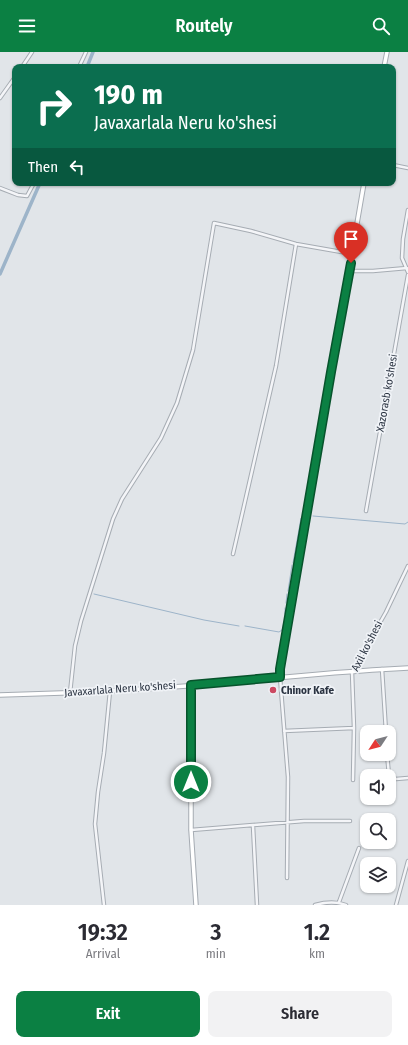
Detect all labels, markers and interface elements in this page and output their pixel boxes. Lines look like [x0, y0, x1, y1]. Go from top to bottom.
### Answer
icon: menu [16, 15, 38, 37]
text: Routely [176, 15, 232, 37]
icon: search [370, 15, 392, 37]
text: 190 m [94, 78, 163, 111]
icon: right [28, 80, 80, 132]
text: Javaxarlala Neru ko'shesi [94, 112, 277, 134]
icon: left [66, 156, 88, 178]
text: Then [28, 158, 58, 176]
pin [334, 222, 368, 263]
icon: arrive [340, 228, 362, 250]
street label: Xazorasb ko'shesi [374, 353, 400, 433]
street label: Axil ko'shesi [349, 618, 385, 673]
street label: Javaxarlala Neru ko'shesi [64, 679, 176, 699]
place label: Chinor Kafe [281, 684, 334, 697]
marker: Chinor Kafe [268, 685, 278, 695]
north arrow [360, 725, 396, 761]
map controls [360, 725, 396, 893]
position arrow [170, 761, 212, 803]
button: sound [360, 769, 396, 805]
button: search [360, 813, 396, 849]
button: layers [360, 857, 396, 893]
text: 19:32 [78, 918, 128, 946]
text: 3 [210, 918, 221, 946]
text: 1.2 [304, 918, 330, 946]
text: Arrival [86, 946, 120, 961]
text: min [206, 946, 226, 961]
text: km [309, 946, 325, 961]
button: Exit [16, 991, 200, 1037]
button: Share [208, 991, 392, 1037]

